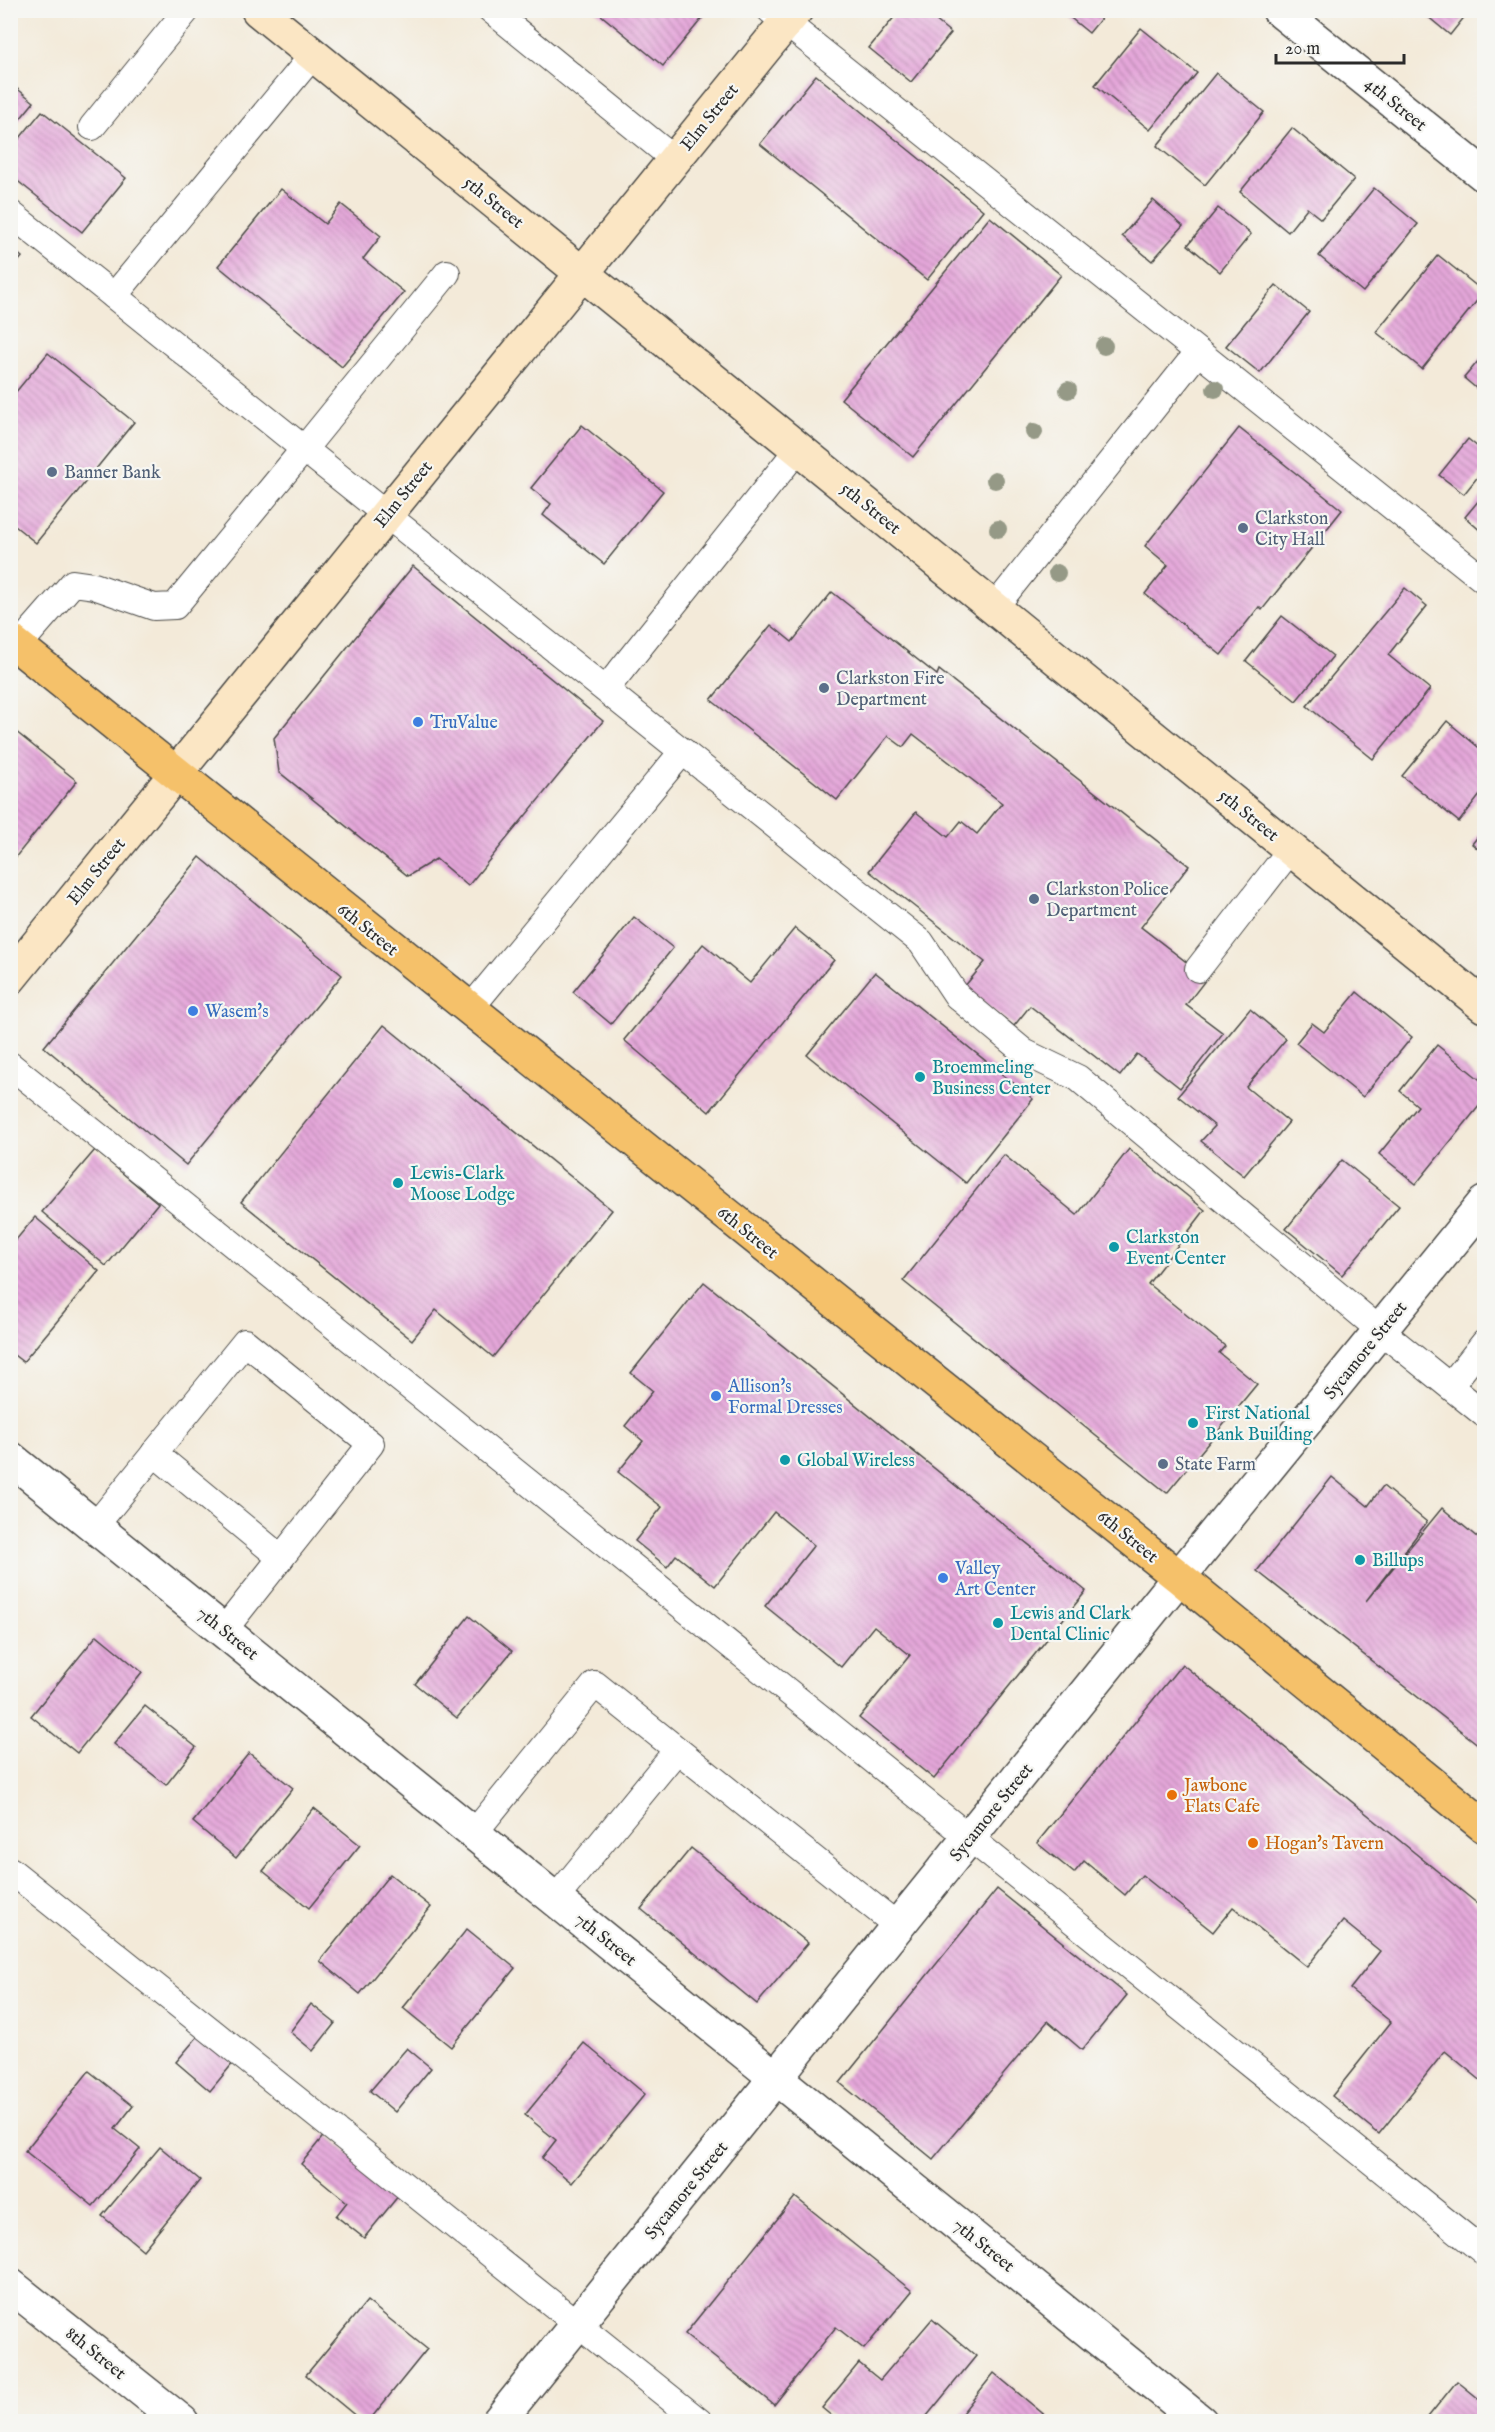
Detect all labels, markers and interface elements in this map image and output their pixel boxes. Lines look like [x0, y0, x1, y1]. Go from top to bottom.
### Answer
scale bar [1276, 27, 1404, 65]
text: 20 m [1285, 38, 1320, 61]
street label: 4th Street [1359, 73, 1431, 137]
street label: Elm Street [676, 80, 744, 156]
street label: 5th Street [458, 172, 528, 234]
street label: Elm Street [370, 457, 438, 533]
place label: Banner Bank [64, 462, 161, 485]
marker: Banner Bank [45, 465, 59, 479]
street label: 5th Street [835, 478, 905, 540]
place label: Clarkston City Hall [1255, 508, 1329, 552]
marker: Clarkston City Hall [1236, 521, 1250, 535]
place label: Clarkston Fire Department [836, 668, 944, 712]
marker: Clarkston Fire Department [817, 681, 831, 695]
place label: TruValue [430, 712, 498, 735]
marker: TruValue [411, 715, 425, 729]
street label: 5th Street [1213, 785, 1283, 847]
street label: Elm Street [63, 834, 131, 910]
place label: Clarkston Police Department [1046, 879, 1169, 923]
marker: Clarkston Police Department [1027, 892, 1041, 906]
street label: 6th Street [332, 899, 402, 962]
place label: Wasem's [205, 1001, 268, 1024]
marker: Wasem's [186, 1004, 200, 1018]
place label: Broemmeling Business Center [932, 1057, 1051, 1101]
marker: Broemmeling Business Center [913, 1070, 927, 1084]
place label: Lewis-Clark Moose Lodge [410, 1163, 515, 1207]
marker: Lewis-Clark Moose Lodge [391, 1176, 405, 1190]
street label: 6th Street [712, 1202, 782, 1265]
place label: Clarkston Event Center [1126, 1227, 1226, 1271]
marker: Clarkston Event Center [1107, 1240, 1121, 1254]
street label: Sycamore Street [1319, 1297, 1413, 1405]
place label: Allison's Formal Dresses [727, 1376, 843, 1420]
marker: Allison's Formal Dresses [709, 1389, 723, 1403]
place label: First National Bank Building [1205, 1403, 1313, 1447]
marker: First National Bank Building [1186, 1416, 1200, 1430]
place label: Global Wireless [797, 1450, 915, 1473]
marker: Global Wireless [778, 1453, 792, 1467]
place label: State Farm [1175, 1454, 1256, 1477]
marker: State Farm [1156, 1457, 1170, 1471]
street label: 6th Street [1092, 1506, 1162, 1569]
place label: Billups [1372, 1550, 1424, 1573]
marker: Billups [1353, 1553, 1367, 1567]
place label: Valley Art Center [954, 1558, 1036, 1602]
marker: Valley Art Center [936, 1571, 950, 1585]
street label: 7th Street [192, 1602, 263, 1666]
place label: Lewis and Clark Dental Clinic [1010, 1603, 1131, 1647]
marker: Lewis and Clark Dental Clinic [991, 1616, 1005, 1630]
street label: Sycamore Street [945, 1759, 1039, 1867]
place label: Jawbone Flats Cafe [1182, 1775, 1260, 1819]
marker: Jawbone Flats Cafe [1165, 1788, 1179, 1802]
place label: Hogan's Tavern [1265, 1833, 1384, 1856]
marker: Hogan's Tavern [1246, 1836, 1260, 1850]
street label: 7th Street [570, 1908, 641, 1972]
street label: Sycamore Street [640, 2137, 734, 2245]
street label: 7th Street [948, 2214, 1019, 2278]
street label: 8th Street [60, 2323, 130, 2386]

